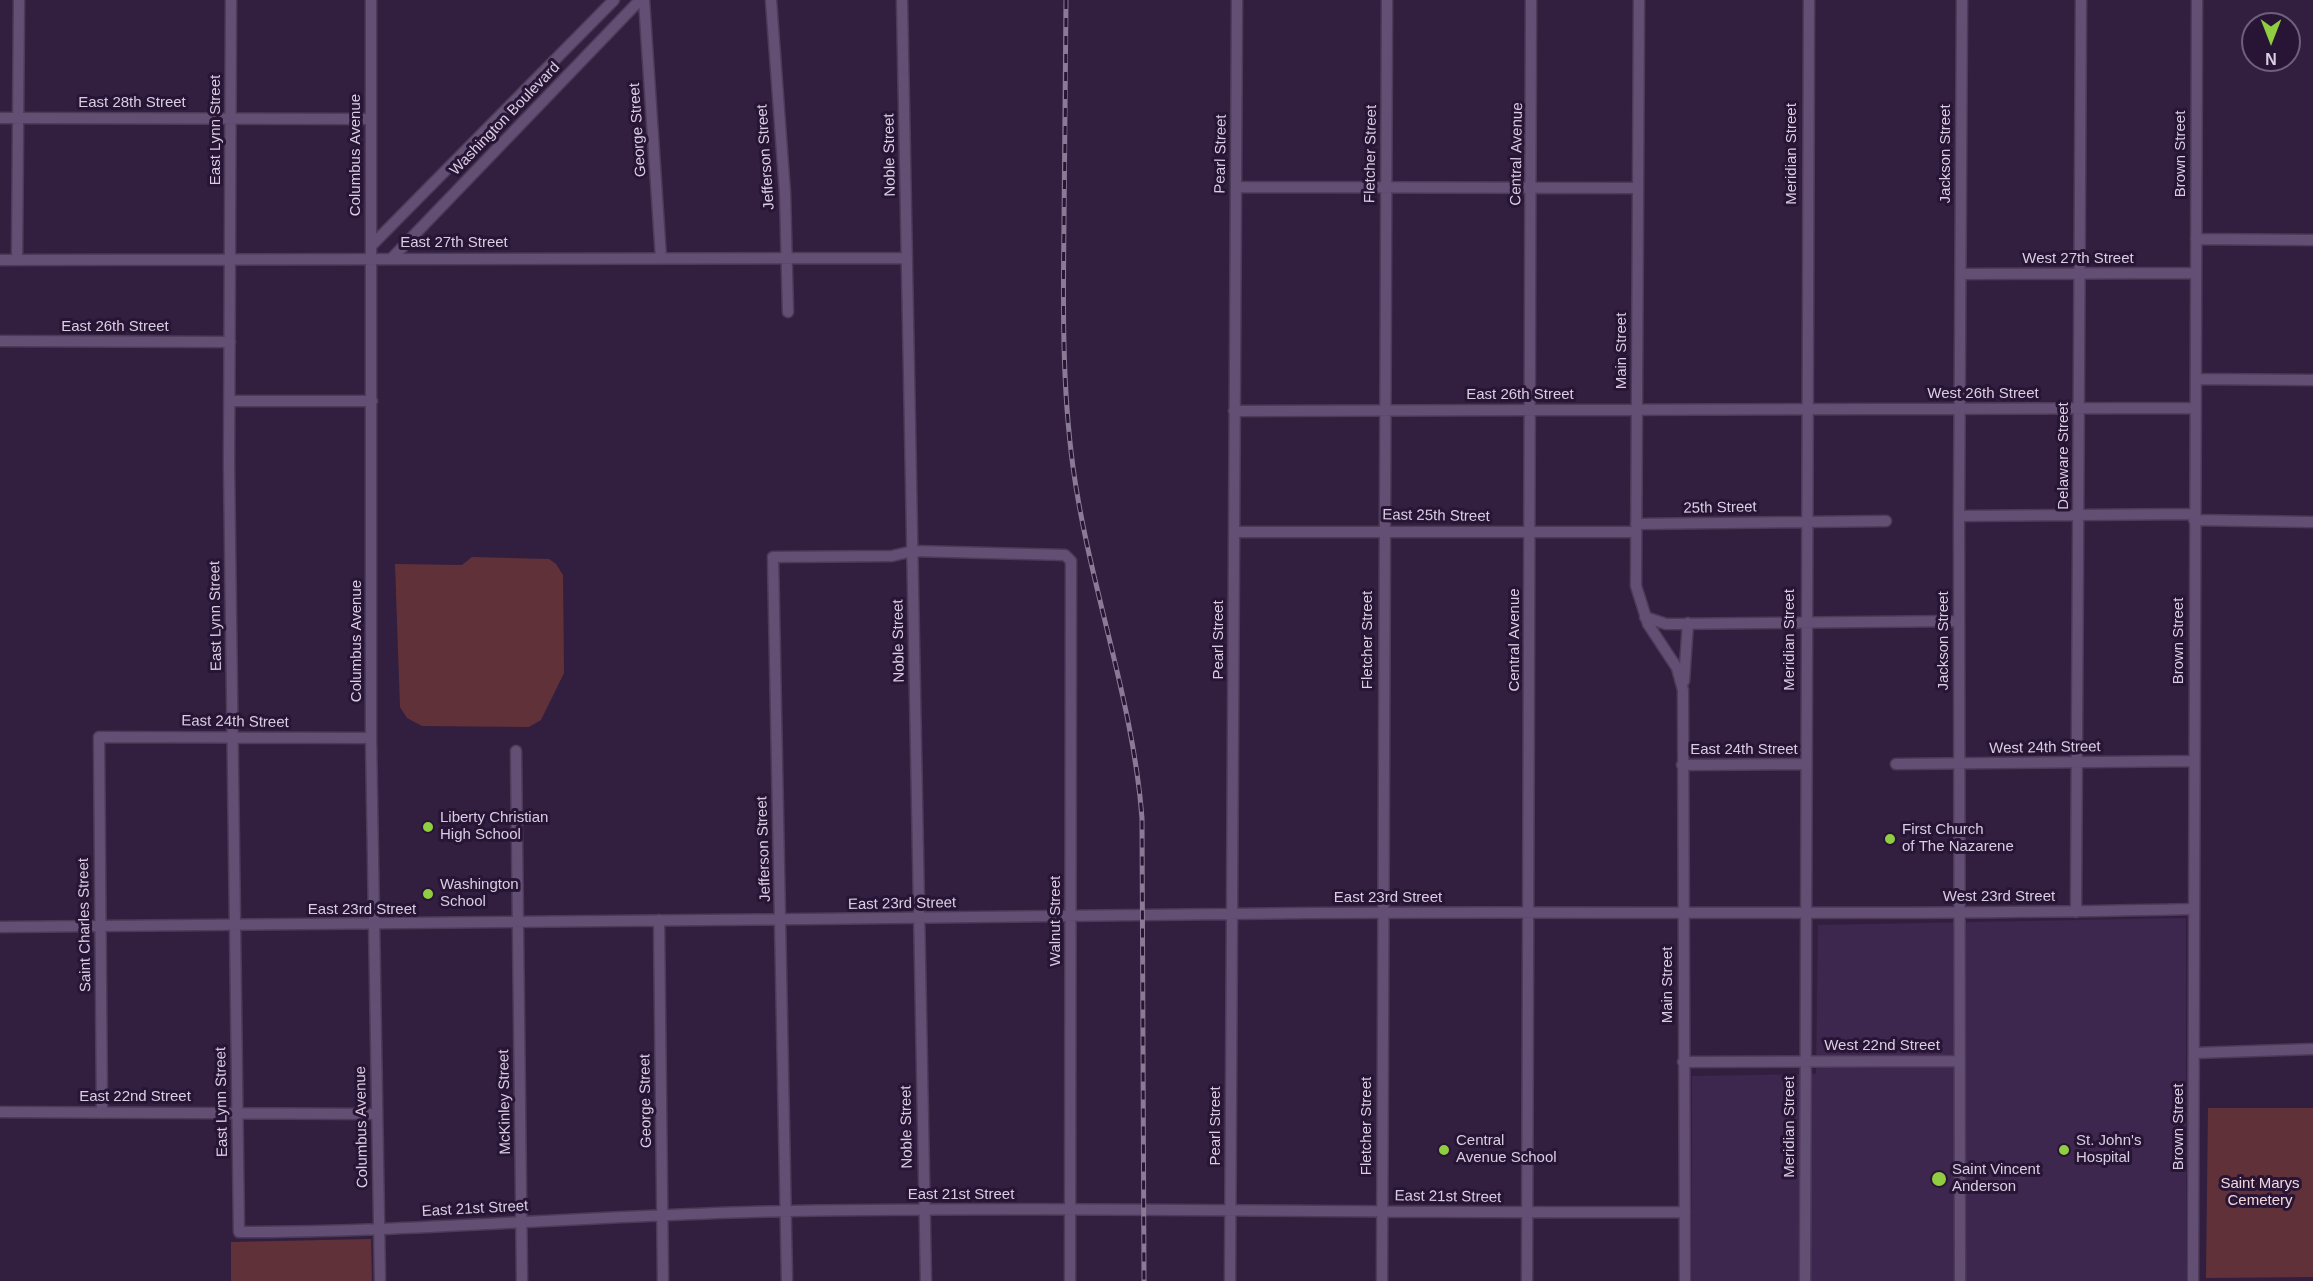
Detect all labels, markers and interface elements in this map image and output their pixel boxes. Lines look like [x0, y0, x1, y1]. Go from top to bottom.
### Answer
north arrow [2241, 12, 2301, 72]
text: N [2265, 50, 2277, 67]
street label: Washington Boulevard [446, 59, 564, 179]
street label: East Lynn Street [207, 75, 225, 185]
street label: George Street [626, 82, 650, 178]
street label: East 28th Street [78, 94, 186, 112]
street label: Columbus Avenue [347, 94, 365, 216]
street label: Central Avenue [1507, 102, 1527, 206]
street label: Meridian Street [1783, 103, 1801, 205]
street label: Jefferson Street [753, 104, 779, 210]
street label: Jackson Street [1937, 104, 1955, 204]
street label: Fletcher Street [1361, 105, 1381, 203]
street label: Brown Street [2172, 111, 2190, 197]
street label: Noble Street [880, 113, 900, 197]
street label: Pearl Street [1211, 114, 1231, 194]
street label: East 27th Street [400, 234, 508, 252]
street label: West 27th Street [2022, 250, 2134, 268]
street label: Main Street [1613, 313, 1631, 389]
street label: East 26th Street [61, 318, 169, 336]
street label: West 26th Street [1927, 385, 2039, 403]
street label: East 26th Street [1466, 386, 1574, 404]
street label: Delaware Street [2055, 402, 2073, 510]
street label: 25th Street [1683, 498, 1757, 518]
street label: East 25th Street [1382, 506, 1490, 526]
street label: East Lynn Street [206, 561, 226, 671]
street label: Columbus Avenue [348, 580, 366, 702]
street label: Central Avenue [1506, 588, 1524, 692]
street label: Meridian Street [1781, 589, 1799, 691]
street label: Fletcher Street [1359, 591, 1377, 689]
street label: Jackson Street [1935, 591, 1953, 691]
street label: Brown Street [2170, 598, 2188, 684]
street label: Noble Street [889, 599, 909, 683]
street label: Pearl Street [1210, 600, 1228, 680]
street label: East 24th Street [181, 712, 289, 732]
street label: West 24th Street [1989, 738, 2101, 758]
street label: East 24th Street [1690, 741, 1798, 759]
street label: Jefferson Street [753, 796, 775, 902]
place label: Liberty Christian High School [440, 809, 548, 844]
marker: Liberty Christian High School [421, 820, 435, 834]
place label: First Church of The Nazarene [1902, 821, 2014, 856]
marker: First Church of The Nazarene [1883, 832, 1897, 846]
street label: Saint Charles Street [75, 858, 95, 992]
place label: Washington School [440, 876, 519, 911]
street label: Walnut Street [1047, 876, 1065, 966]
marker: Washington School [421, 887, 435, 901]
street label: West 23rd Street [1943, 888, 2055, 906]
street label: East 23rd Street [1334, 889, 1442, 907]
street label: East 23rd Street [848, 894, 956, 914]
street label: East 23rd Street [308, 901, 416, 919]
street label: Main Street [1659, 947, 1677, 1023]
street label: West 22nd Street [1824, 1037, 1940, 1055]
street label: East Lynn Street [212, 1047, 232, 1157]
street label: McKinley Street [495, 1049, 515, 1155]
street label: George Street [636, 1054, 656, 1148]
street label: Columbus Avenue [352, 1066, 372, 1188]
street label: Meridian Street [1781, 1076, 1799, 1178]
street label: Fletcher Street [1358, 1077, 1376, 1175]
street label: Brown Street [2170, 1084, 2188, 1170]
street label: Noble Street [897, 1085, 917, 1169]
street label: Pearl Street [1207, 1086, 1225, 1166]
street label: East 22nd Street [79, 1088, 191, 1106]
place label: Central Avenue School [1456, 1132, 1557, 1167]
place label: St. John's Hospital [2076, 1132, 2141, 1167]
marker: Central Avenue School [1437, 1143, 1451, 1157]
marker: St. John's Hospital [2057, 1143, 2071, 1157]
place label: Saint Vincent Anderson [1952, 1161, 2040, 1196]
marker: Saint Vincent Anderson [1930, 1170, 1948, 1188]
park label: Saint Marys Cemetery [2220, 1175, 2300, 1210]
street label: East 21st Street [908, 1186, 1014, 1204]
street label: East 21st Street [1394, 1187, 1502, 1207]
street label: East 21st Street [421, 1197, 529, 1221]

